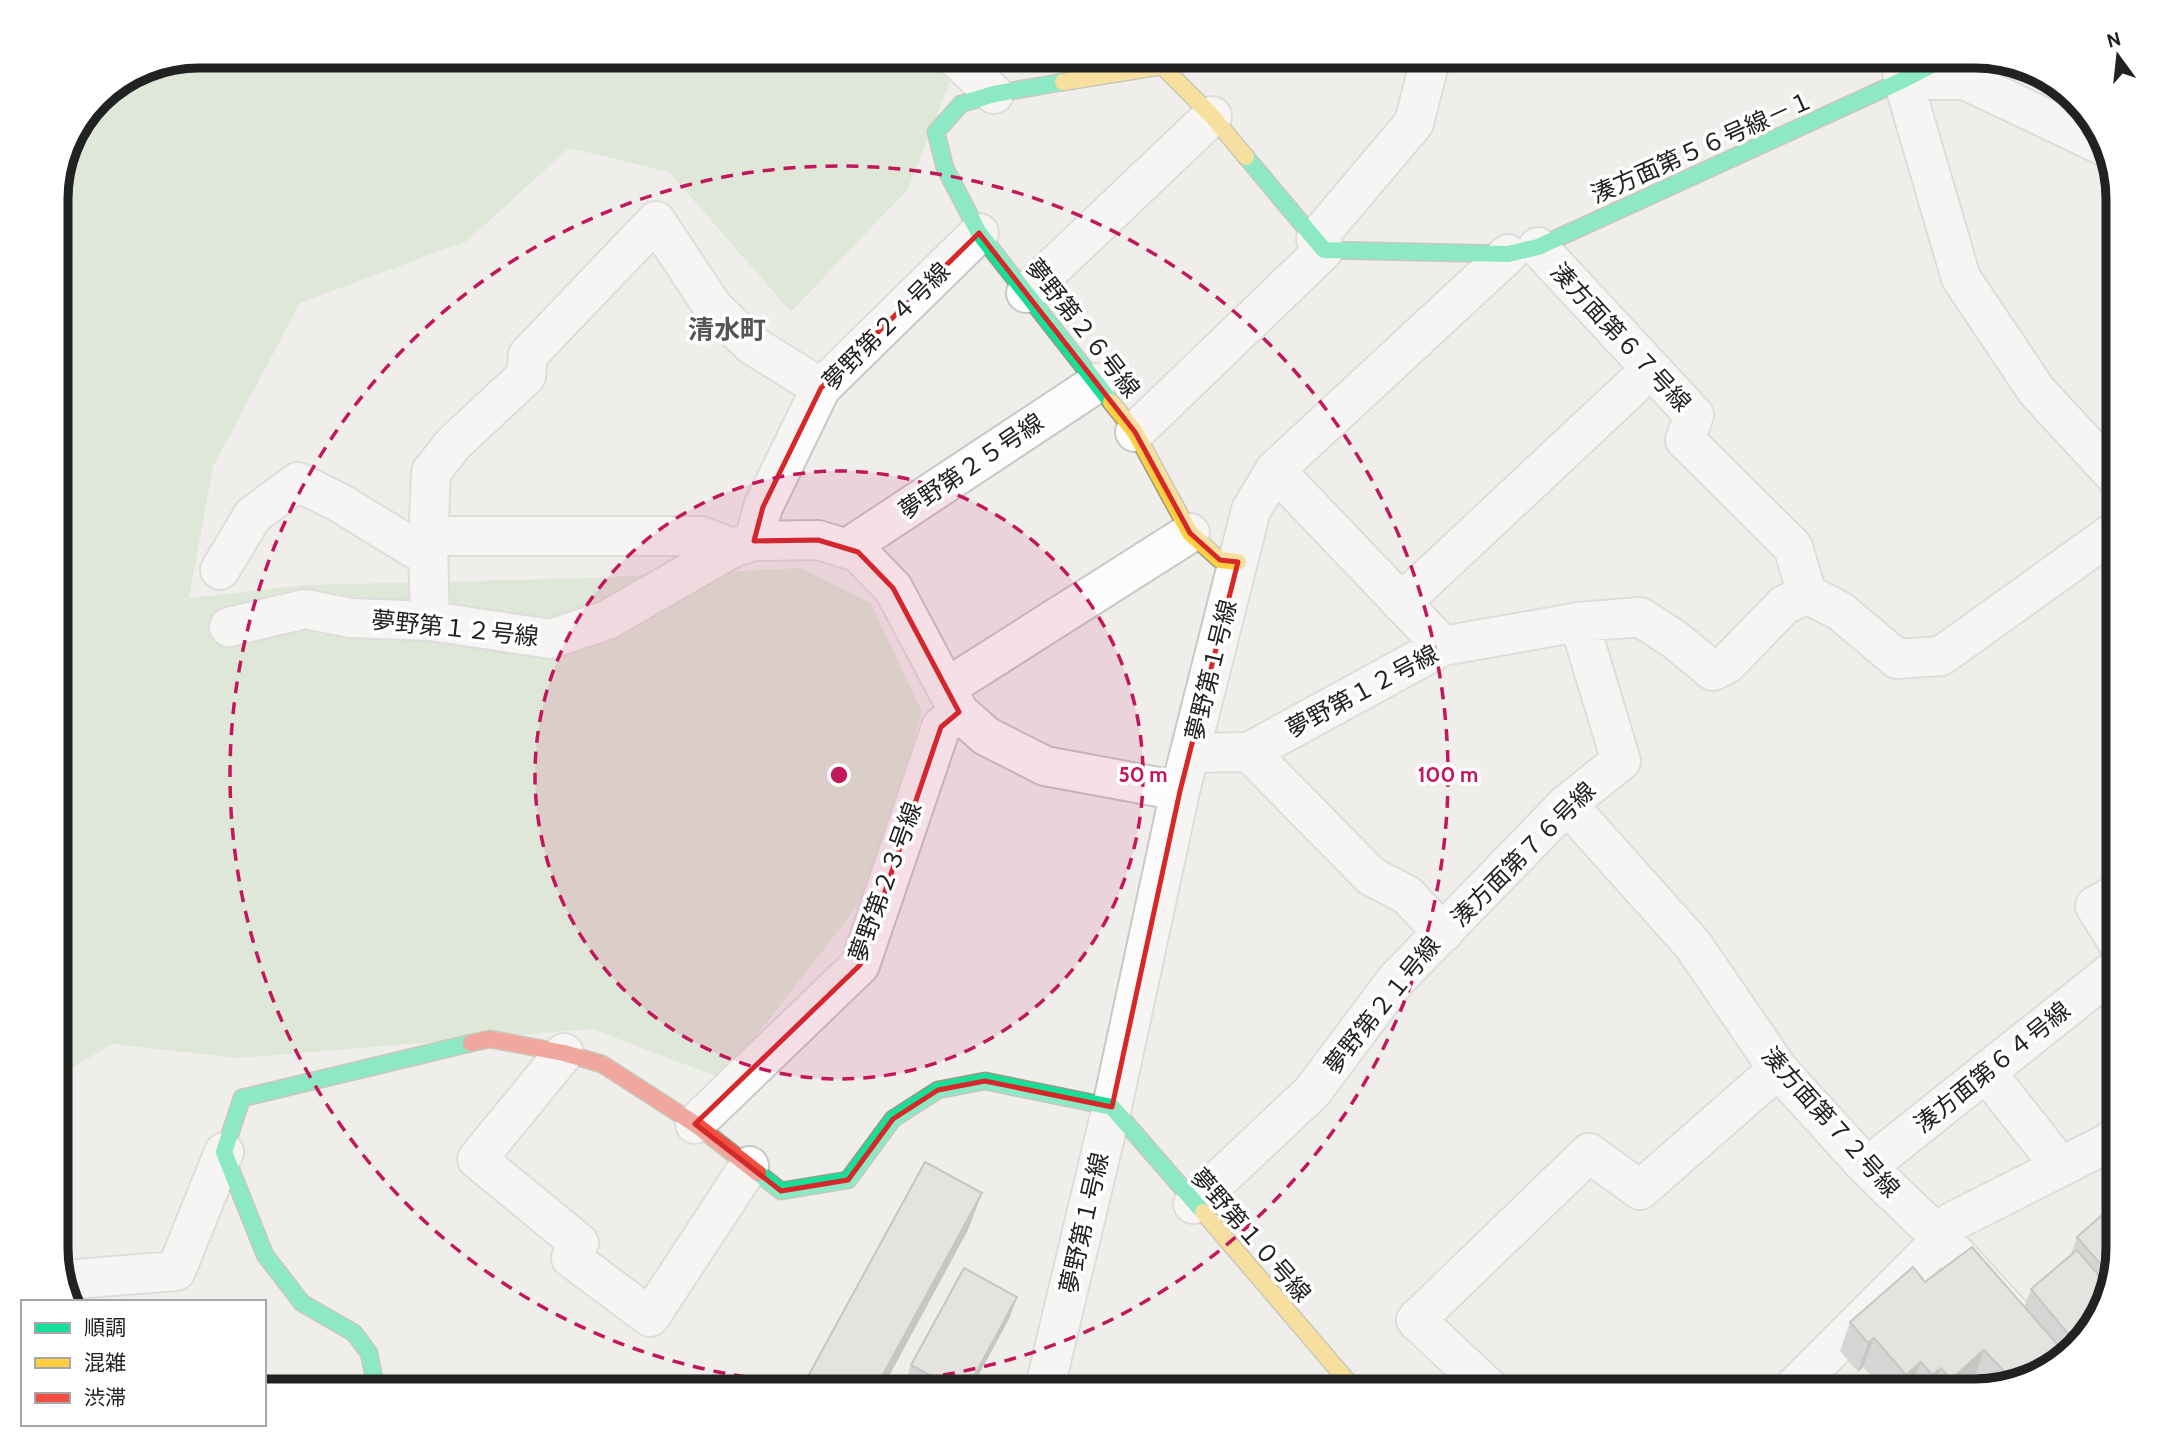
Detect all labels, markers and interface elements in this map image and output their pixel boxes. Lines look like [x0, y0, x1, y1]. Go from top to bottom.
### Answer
north arrow [2083, 21, 2153, 91]
text: N [2104, 27, 2123, 53]
street label: 湊方面第５６号線－１ [1586, 85, 1818, 209]
street label: 夢野第２６号線 [1020, 253, 1146, 403]
street label: 夢野第２４号線 [816, 256, 956, 396]
street label: 湊方面第６７号線 [1545, 257, 1697, 417]
district label: 清水町 [688, 314, 766, 346]
street label: 夢野第２５号線 [893, 407, 1049, 525]
street label: 夢野第１号線 [1180, 597, 1242, 743]
street label: 夢野第１２号線 [370, 605, 540, 651]
street label: 夢野第１２号線 [1281, 639, 1443, 743]
text: 50 m [1118, 762, 1168, 787]
text: 100 m [1418, 762, 1478, 787]
centre of rings [827, 763, 851, 787]
street label: 湊方面第７６号線 [1445, 776, 1601, 932]
street label: 夢野第２３号線 [843, 798, 927, 966]
street label: 夢野第２１号線 [1318, 931, 1446, 1079]
street label: 湊方面第６４号線 [1908, 995, 2076, 1139]
street label: 湊方面第７２号線 [1756, 1041, 1906, 1203]
street label: 夢野第１号線 [1054, 1150, 1114, 1296]
street label: 夢野第１０号線 [1185, 1162, 1317, 1308]
legend [21, 1300, 266, 1426]
text: 順調 [84, 1315, 126, 1340]
text: 混雑 [84, 1350, 126, 1375]
text: 渋滞 [84, 1385, 126, 1410]

